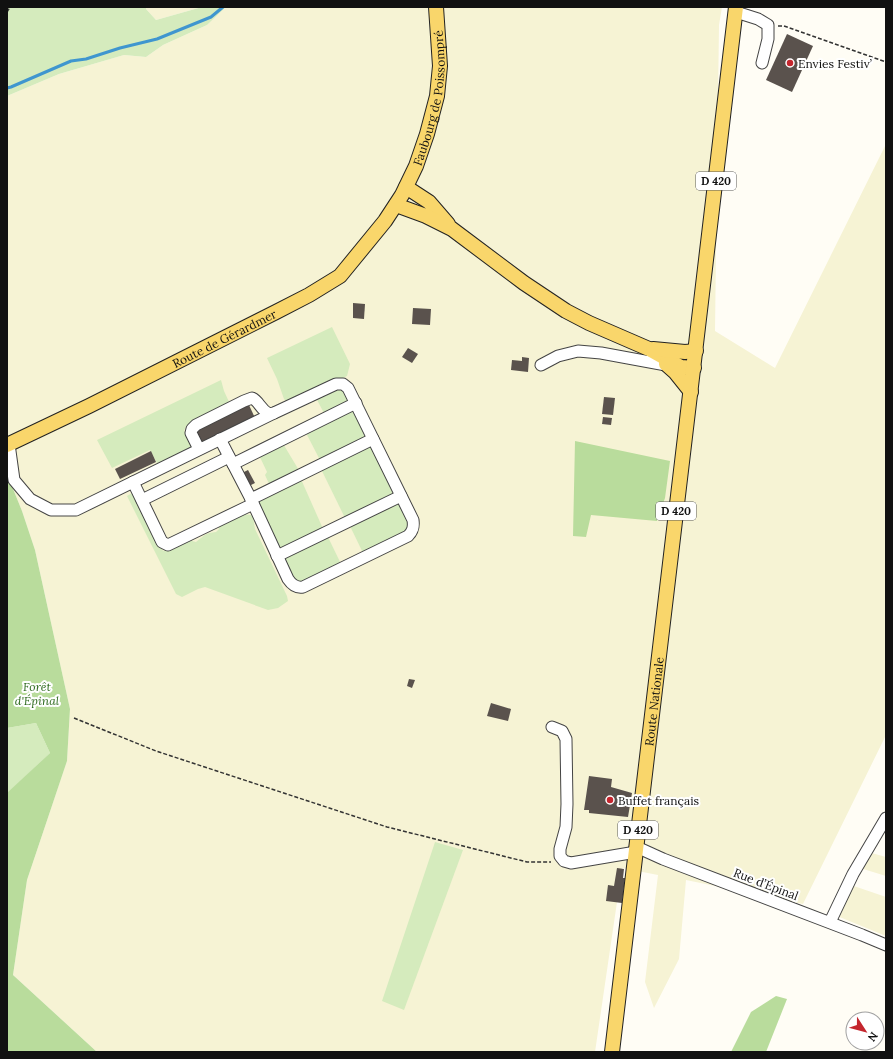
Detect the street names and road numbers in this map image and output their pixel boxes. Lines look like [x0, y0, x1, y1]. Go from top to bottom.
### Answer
street label: Faubourg de Poissompré [409, 29, 448, 167]
road number: D 420 [696, 172, 736, 190]
street label: Route de Gérardmer [170, 305, 279, 371]
road number: D 420 [656, 502, 696, 520]
street label: Route Nationale [641, 656, 666, 747]
road number: D 420 [618, 821, 658, 839]
street label: Rue d’Épinal [731, 865, 801, 903]

